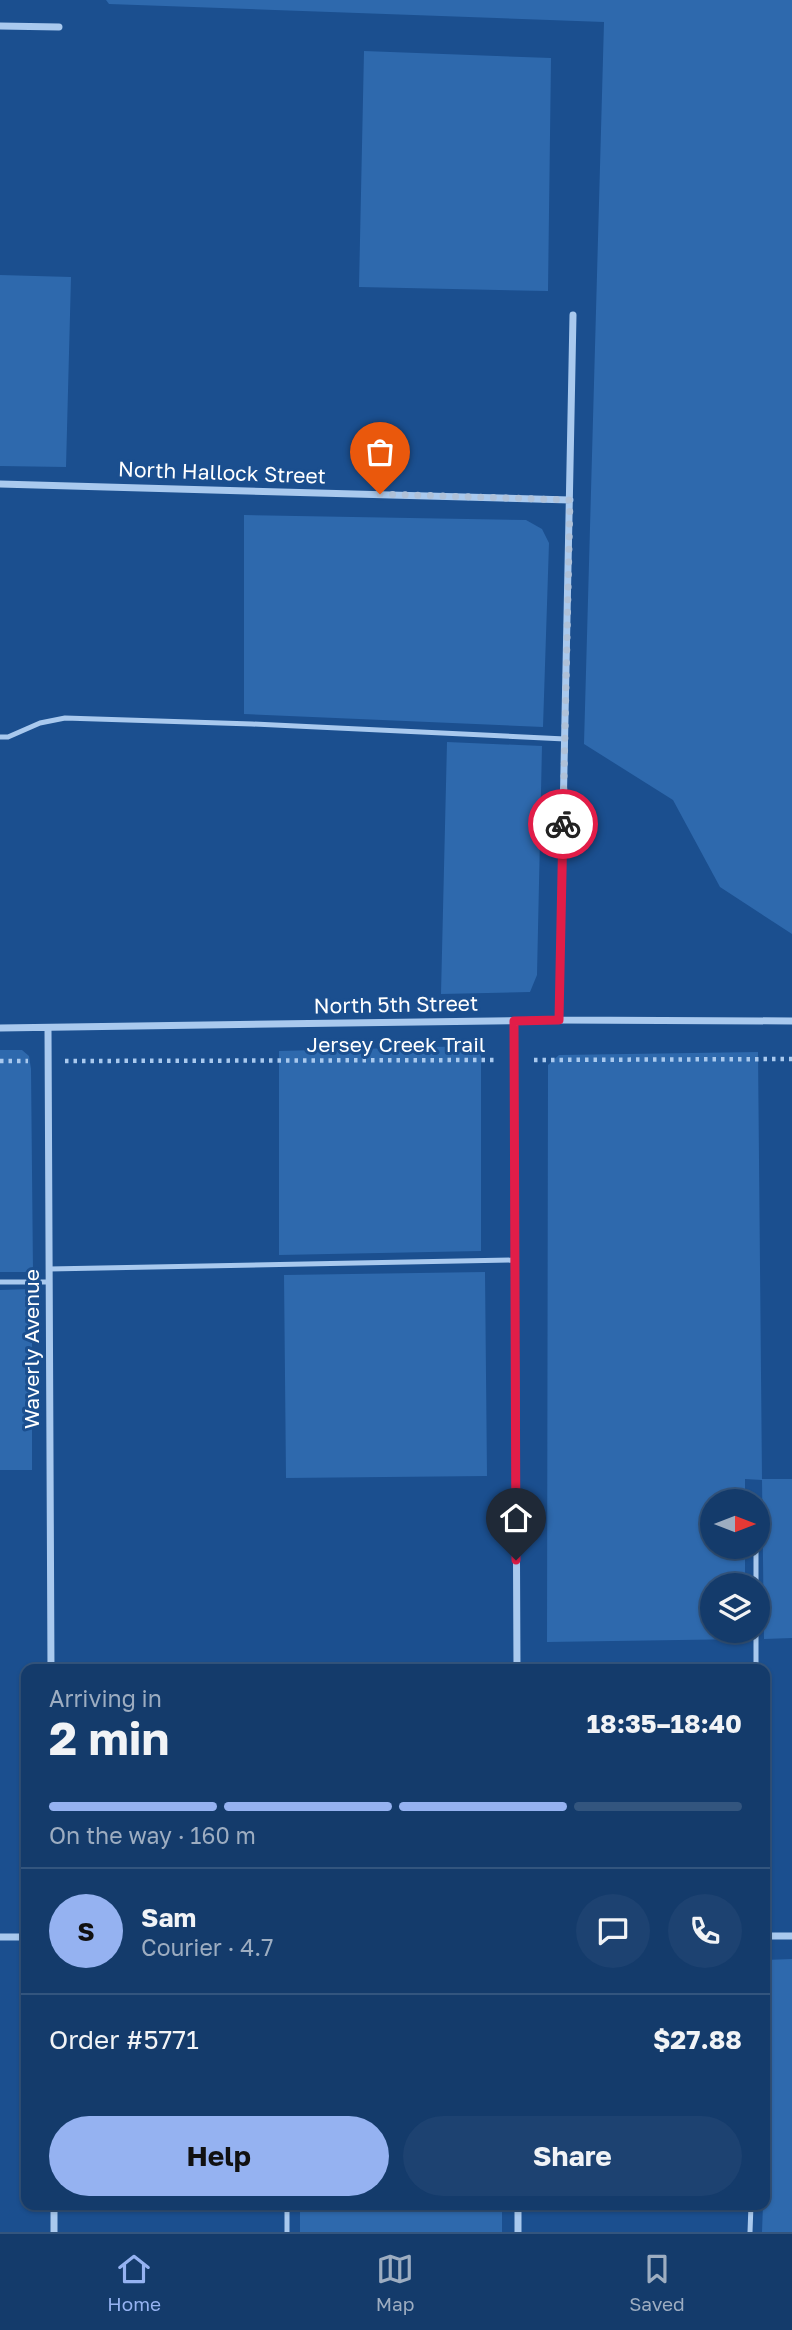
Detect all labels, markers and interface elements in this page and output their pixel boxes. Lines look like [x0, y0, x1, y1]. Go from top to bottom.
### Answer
pin [350, 422, 410, 494]
icon: bag [361, 433, 399, 471]
street label: North Hallock Street [118, 455, 326, 489]
courier [528, 789, 598, 859]
icon: bike [544, 805, 582, 843]
street label: North 5th Street [313, 990, 479, 1018]
street label: Jersey Creek Trail [307, 1031, 485, 1057]
street label: Waverly Avenue [18, 1269, 44, 1429]
pin [486, 1488, 546, 1560]
north arrow [700, 1489, 770, 1559]
map controls [700, 1489, 770, 1643]
icon: home [497, 1499, 535, 1537]
button: layers [700, 1573, 770, 1643]
text: Arriving in [49, 1684, 162, 1712]
text: 18:35–18:40 [587, 1708, 742, 1739]
text: 2 min [49, 1710, 169, 1765]
text: On the way · 160 m [49, 1821, 256, 1849]
button: chat [576, 1894, 650, 1968]
button: phone [668, 1894, 742, 1968]
text: Sam [141, 1902, 196, 1933]
text: S [77, 1916, 95, 1947]
text: Courier · 4.7 [141, 1933, 273, 1961]
text: Order #5771 [49, 2024, 199, 2055]
text: $27.88 [653, 2024, 742, 2055]
button: Help [49, 2116, 389, 2196]
button: Share [403, 2116, 742, 2196]
tab: Home [107, 2250, 161, 2315]
tab: Map [376, 2250, 414, 2315]
tab: Saved [629, 2250, 685, 2315]

